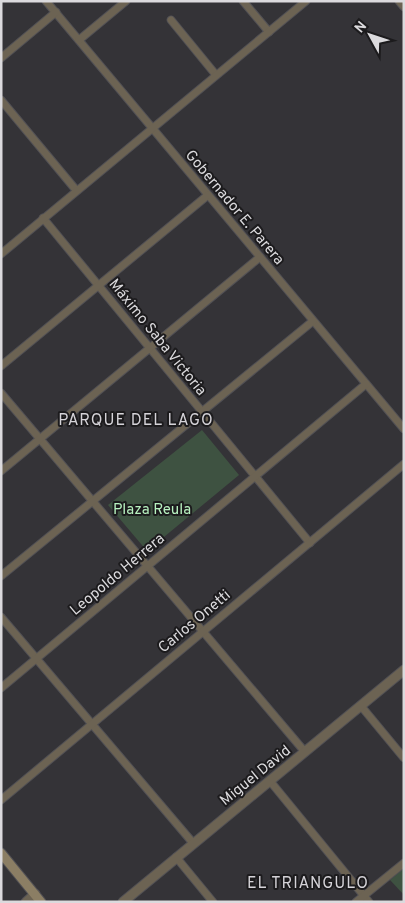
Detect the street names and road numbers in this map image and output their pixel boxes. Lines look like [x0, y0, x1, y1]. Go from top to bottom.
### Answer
street label: Gobernador E. Parera [180, 147, 288, 269]
street label: Máximo Saba Victoria [104, 276, 210, 400]
street label: Leopoldo Herrera [67, 530, 169, 620]
street label: Carlos Onetti [155, 586, 235, 658]
street label: Miguel David [217, 742, 295, 811]

